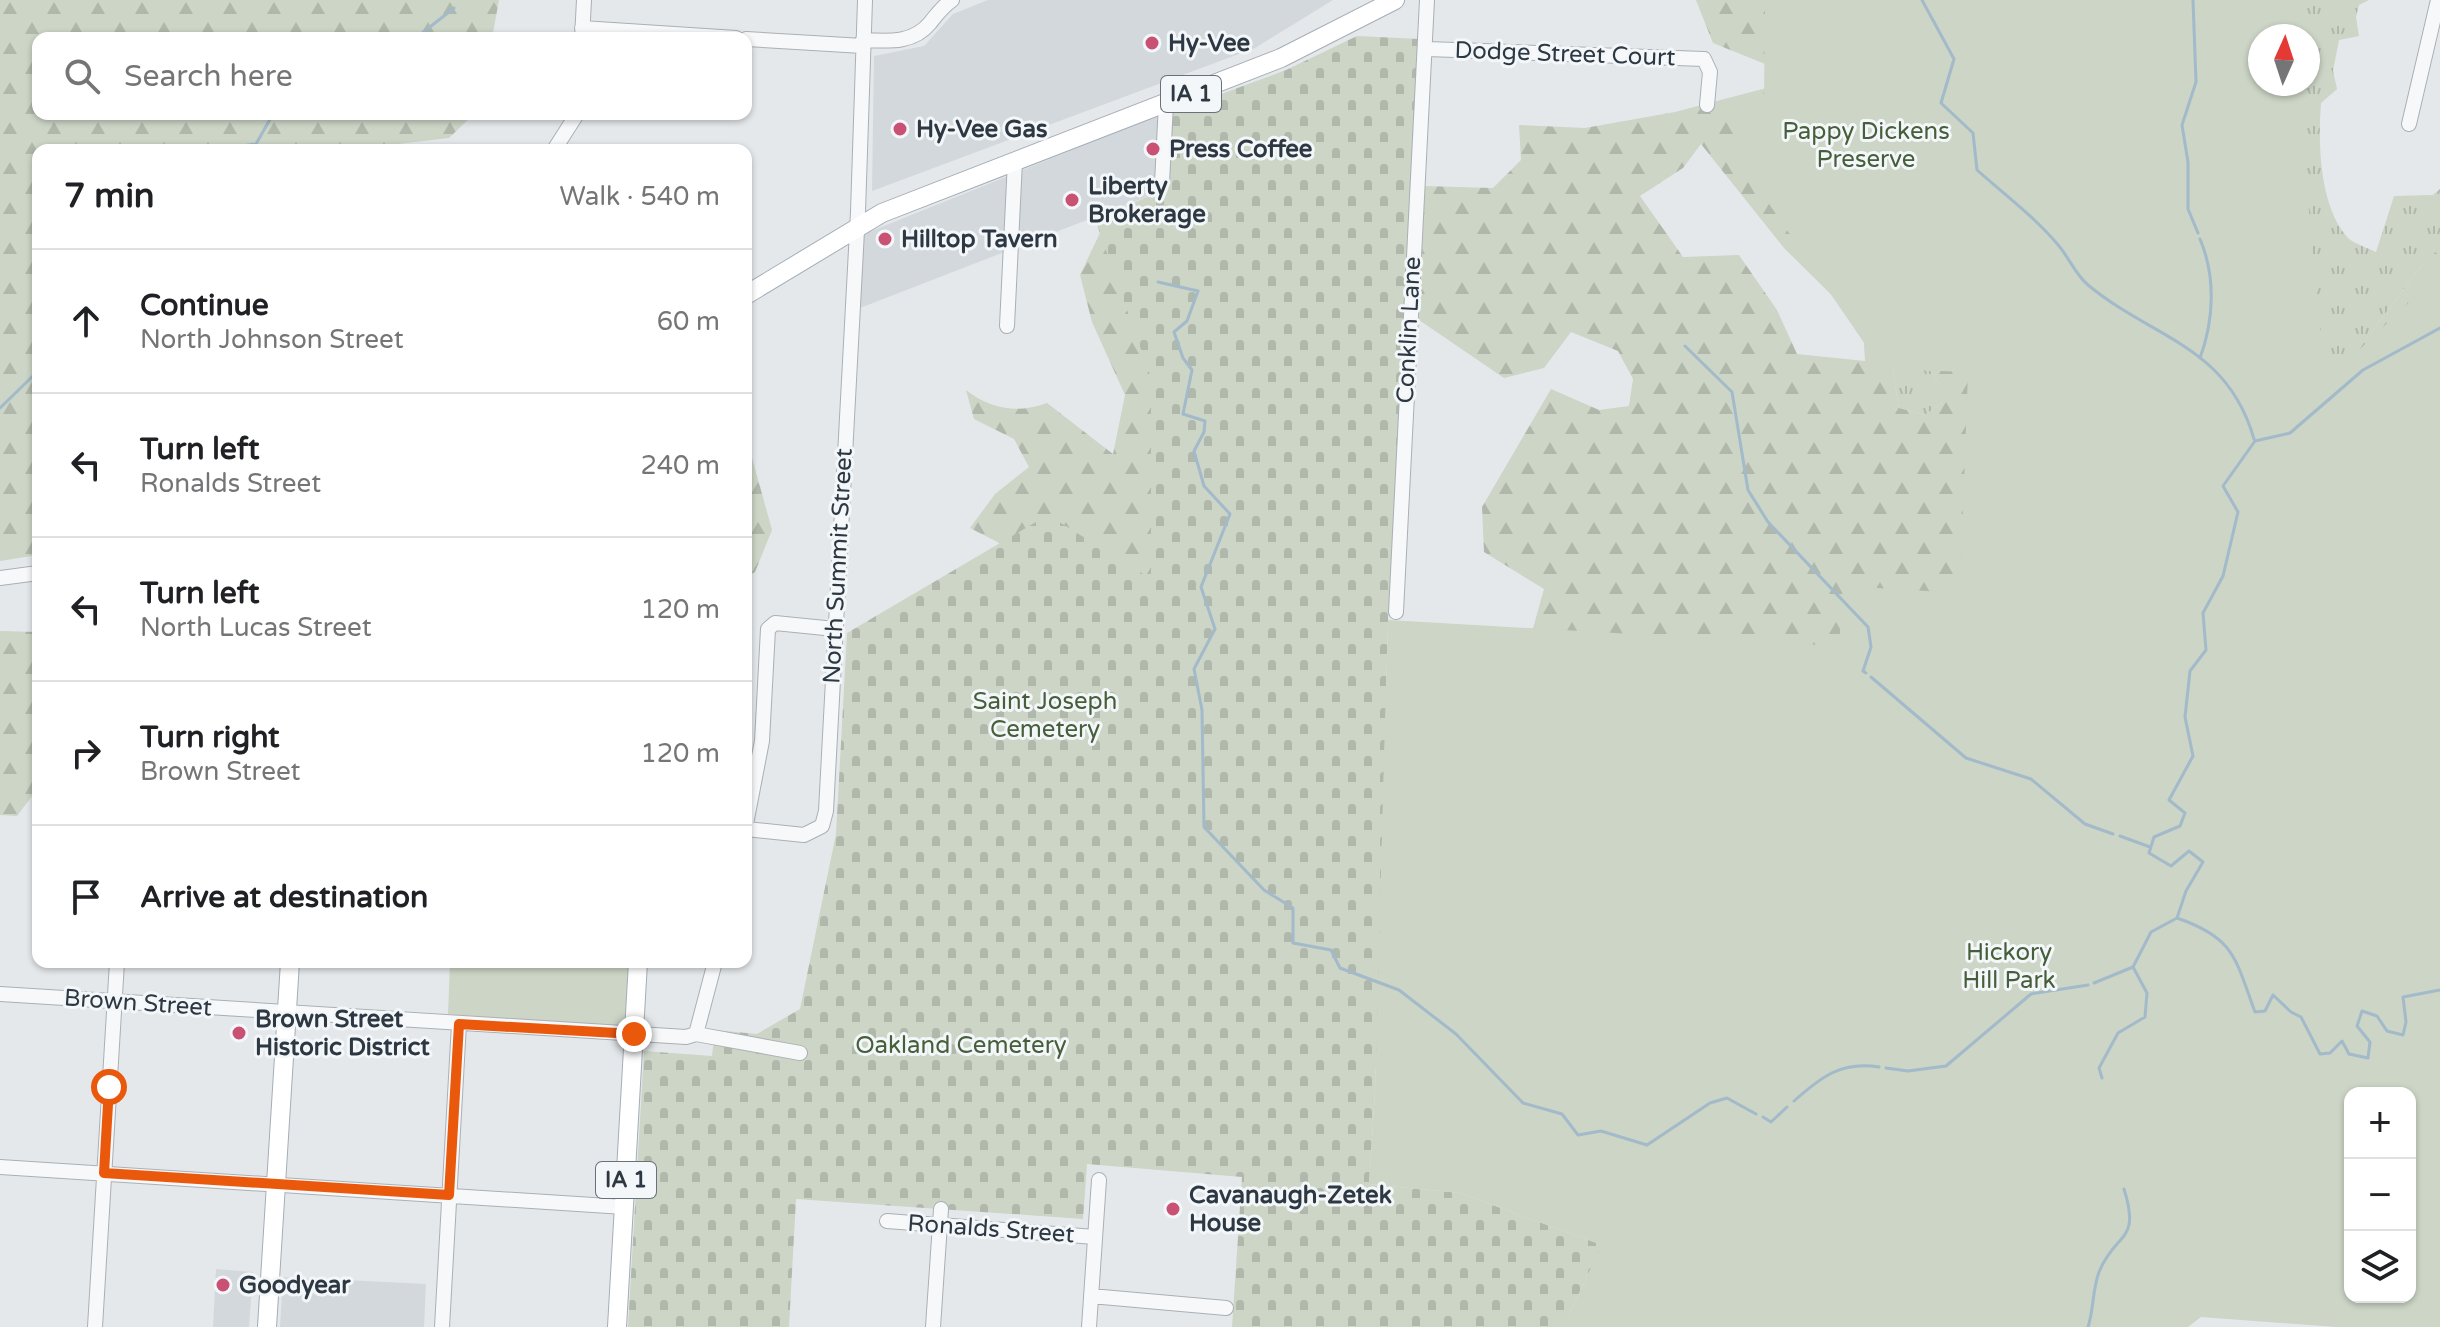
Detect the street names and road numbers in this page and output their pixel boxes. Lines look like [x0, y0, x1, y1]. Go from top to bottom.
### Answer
street label: Dodge Street Court [1454, 36, 1676, 72]
road number: IA 1 [1161, 76, 1221, 112]
street label: Conklin Lane [1391, 256, 1427, 404]
street label: North Summit Street [817, 447, 859, 685]
street label: Brown Street [63, 983, 213, 1023]
road number: IA 1 [596, 1162, 656, 1198]
street label: Ronalds Street [907, 1209, 1075, 1249]

